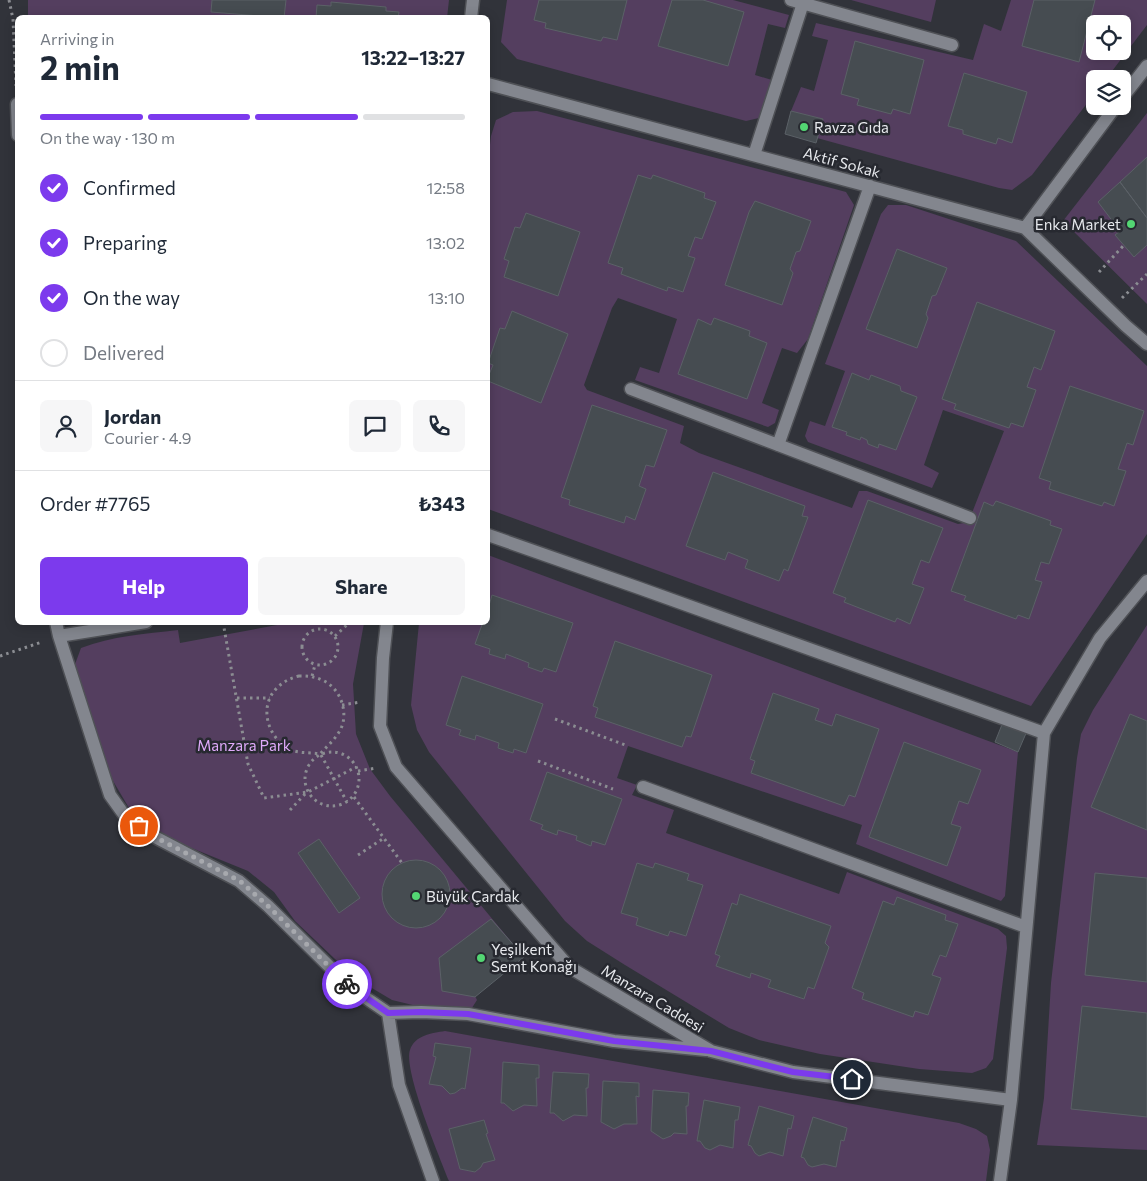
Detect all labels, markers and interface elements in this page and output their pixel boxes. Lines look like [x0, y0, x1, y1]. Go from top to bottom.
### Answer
map controls [1086, 15, 1131, 115]
button: locate [1086, 15, 1131, 60]
text: Arriving in [40, 29, 114, 48]
text: 13:22–13:27 [361, 46, 465, 69]
text: 2 min [40, 47, 120, 87]
button: layers [1086, 70, 1131, 115]
place label: Ravza Gıda [814, 118, 889, 136]
marker: Ravza Gıda [798, 121, 810, 133]
text: On the way · 130 m [40, 128, 175, 147]
street label: Aktif Sokak [801, 143, 883, 181]
icon: check [40, 174, 68, 202]
text: Confirmed [83, 176, 176, 199]
text: 12:58 [427, 178, 465, 197]
place label: Enka Market [1035, 215, 1121, 233]
marker: Enka Market [1125, 218, 1137, 230]
icon: check [40, 229, 68, 257]
text: Preparing [83, 231, 167, 254]
text: 13:02 [426, 233, 465, 252]
icon: check [40, 284, 68, 312]
text: On the way [83, 286, 180, 309]
text: 13:10 [428, 288, 465, 307]
text: Delivered [83, 341, 164, 364]
button: person [40, 400, 92, 452]
button: chat [349, 400, 401, 452]
button: phone [413, 400, 465, 452]
text: Jordan [104, 405, 161, 428]
text: Courier · 4.9 [104, 428, 191, 447]
text: Order #7765 [40, 492, 150, 515]
text: ₺343 [418, 492, 465, 515]
button: Help [40, 557, 248, 615]
button: Share [258, 557, 465, 615]
park label: Manzara Park [197, 736, 291, 754]
pin [118, 805, 160, 847]
icon: bag [125, 812, 153, 840]
place label: Büyük Çardak [426, 887, 520, 905]
marker: Büyük Çardak [410, 890, 422, 902]
place label: Yeşilkent Semt Konağı [491, 940, 577, 975]
marker: Yeşilkent Semt Konağı [475, 952, 487, 964]
courier [322, 959, 372, 1009]
street label: Manzara Caddesi [598, 960, 708, 1036]
icon: bike [333, 970, 361, 998]
pin [831, 1058, 873, 1100]
icon: home [838, 1065, 866, 1093]

